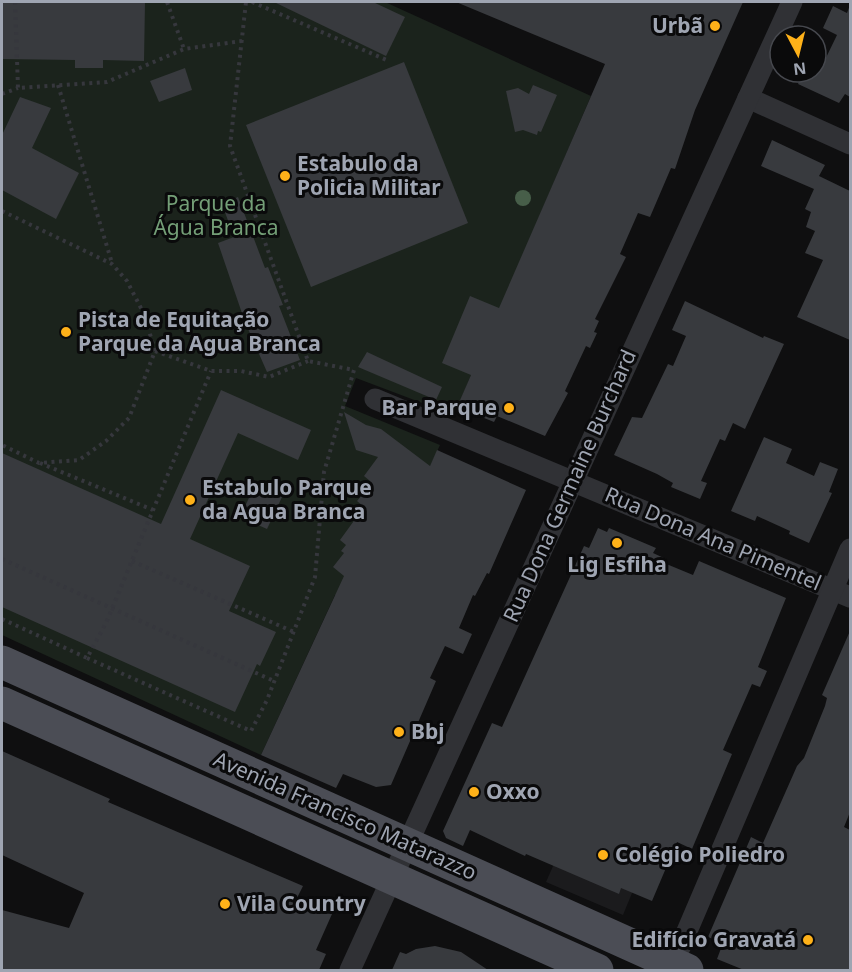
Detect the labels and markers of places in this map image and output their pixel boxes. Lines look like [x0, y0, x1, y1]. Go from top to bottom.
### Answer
place label: Urbã [652, 11, 703, 39]
marker: Urbã [708, 19, 722, 33]
place label: Estabulo da Policia Militar [297, 149, 441, 201]
marker: Estabulo da Policia Militar [278, 169, 292, 183]
place label: Pista de Equitação Parque da Agua Branca [78, 305, 321, 357]
marker: Pista de Equitação Parque da Agua Branca [59, 325, 73, 339]
place label: Bar Parque [382, 393, 497, 421]
marker: Bar Parque [502, 401, 516, 415]
place label: Estabulo Parque da Agua Branca [202, 473, 372, 525]
marker: Estabulo Parque da Agua Branca [183, 493, 197, 507]
marker: Lig Esfiha [610, 536, 624, 550]
place label: Lig Esfiha [567, 550, 667, 578]
place label: Bbj [411, 717, 445, 745]
marker: Bbj [392, 725, 406, 739]
place label: Oxxo [486, 777, 540, 805]
marker: Oxxo [467, 785, 481, 799]
place label: Colégio Poliedro [615, 840, 785, 868]
marker: Colégio Poliedro [596, 848, 610, 862]
place label: Vila Country [237, 889, 366, 917]
marker: Vila Country [218, 897, 232, 911]
place label: Edifício Gravatá [632, 925, 796, 953]
marker: Edifício Gravatá [801, 933, 815, 947]

